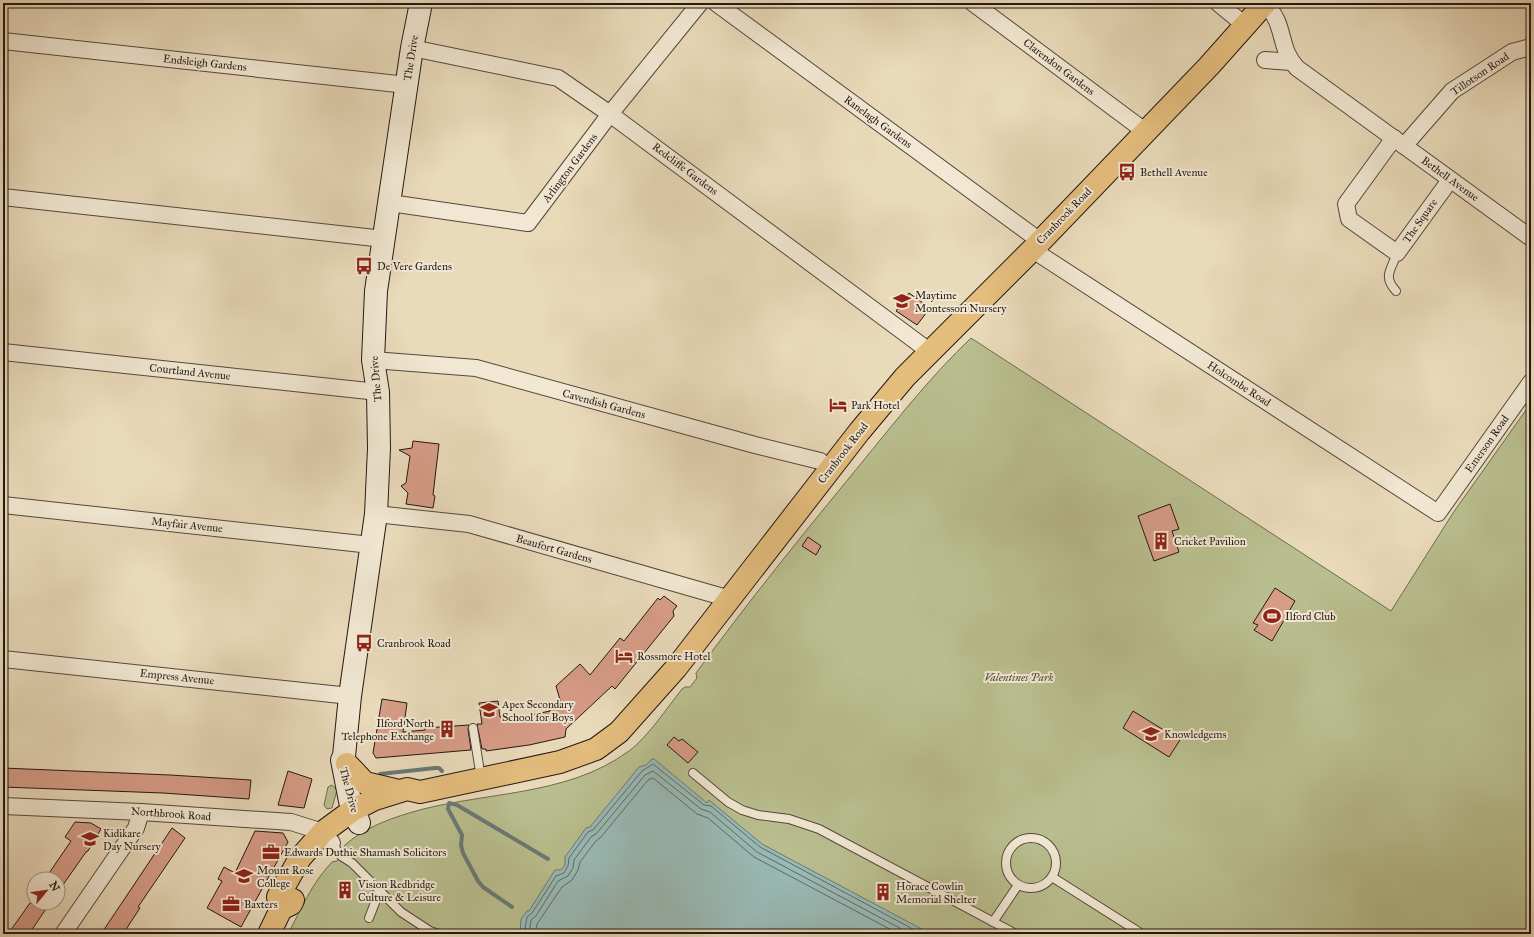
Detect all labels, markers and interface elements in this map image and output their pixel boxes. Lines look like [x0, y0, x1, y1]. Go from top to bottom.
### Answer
street label: The Drive [401, 34, 421, 82]
street label: Clarendon Gardens [1021, 36, 1097, 98]
street label: Tillotson Road [1448, 50, 1512, 98]
street label: Endsleigh Gardens [162, 52, 248, 74]
street label: Ranelagh Gardens [841, 93, 915, 151]
street label: Arlington Gardens [539, 131, 600, 206]
street label: Redcliffe Gardens [650, 140, 720, 198]
street label: Bethell Avenue [1419, 154, 1482, 204]
bus stop icon: Bethell Avenue [1117, 162, 1137, 182]
place label: Bethell Avenue [1140, 166, 1208, 179]
street label: Cranbrook Road [1034, 185, 1095, 247]
street label: The Square [1400, 196, 1441, 246]
bus stop icon: De Vere Gardens [354, 256, 374, 276]
place label: De Vere Gardens [377, 260, 452, 273]
place label: Maytime Montessori Nursery [915, 289, 1007, 315]
school or university icon: Maytime Montessori Nursery [892, 291, 912, 311]
street label: The Drive [367, 355, 384, 402]
street label: Holcombe Road [1205, 359, 1274, 410]
street label: Courtland Avenue [149, 361, 232, 383]
street label: Cavendish Gardens [561, 387, 647, 421]
hotel icon: Park Hotel [828, 395, 848, 415]
place label: Park Hotel [851, 399, 900, 412]
street label: Emerson Road [1462, 412, 1512, 475]
street label: Cranbrook Road [815, 420, 871, 486]
street label: Mayfair Avenue [151, 515, 224, 535]
building icon: Cricket Pavilion [1151, 531, 1171, 551]
street label: Beaufort Gardens [514, 532, 594, 566]
place label: Cricket Pavilion [1174, 535, 1246, 548]
sports icon: Ilford Club [1262, 606, 1282, 626]
place label: Ilford Club [1285, 610, 1335, 623]
bus stop icon: Cranbrook Road [354, 633, 374, 653]
place label: Cranbrook Road [377, 637, 451, 650]
hotel icon: Rossmore Hotel [614, 646, 634, 666]
place label: Rossmore Hotel [637, 650, 711, 663]
street label: Empress Avenue [139, 667, 215, 687]
park label: Valentines Park [985, 671, 1054, 684]
place label: Apex Secondary School for Boys [501, 698, 574, 724]
school or university icon: Apex Secondary School for Boys [479, 700, 499, 720]
place label: Ilford North Telephone Exchange [341, 717, 434, 743]
building icon: Ilford North Telephone Exchange [437, 719, 457, 739]
school or university icon: Knowledgems [1141, 724, 1161, 744]
place label: Knowledgems [1164, 728, 1227, 741]
street label: The Drive [337, 766, 361, 814]
street label: Northbrook Road [130, 805, 212, 823]
place label: Kidikare Day Nursery [103, 827, 162, 853]
school or university icon: Kidikare Day Nursery [80, 829, 100, 849]
office icon: Edwards Duthie Shamash Solicitors [261, 842, 281, 862]
place label: Edwards Duthie Shamash Solicitors [284, 846, 446, 859]
place label: Mount Rose College [257, 864, 314, 890]
school or university icon: Mount Rose College [234, 866, 254, 886]
north arrow [26, 871, 66, 911]
place label: Vision Redbridge Culture & Leisure [357, 878, 441, 904]
text: N [46, 879, 63, 894]
building icon: Vision Redbridge Culture & Leisure [335, 880, 355, 900]
place label: Horace Cowlin Memorial Shelter [896, 880, 977, 906]
building icon: Horace Cowlin Memorial Shelter [873, 882, 893, 902]
office icon: Baxters [221, 894, 241, 914]
place label: Baxters [244, 898, 277, 911]

